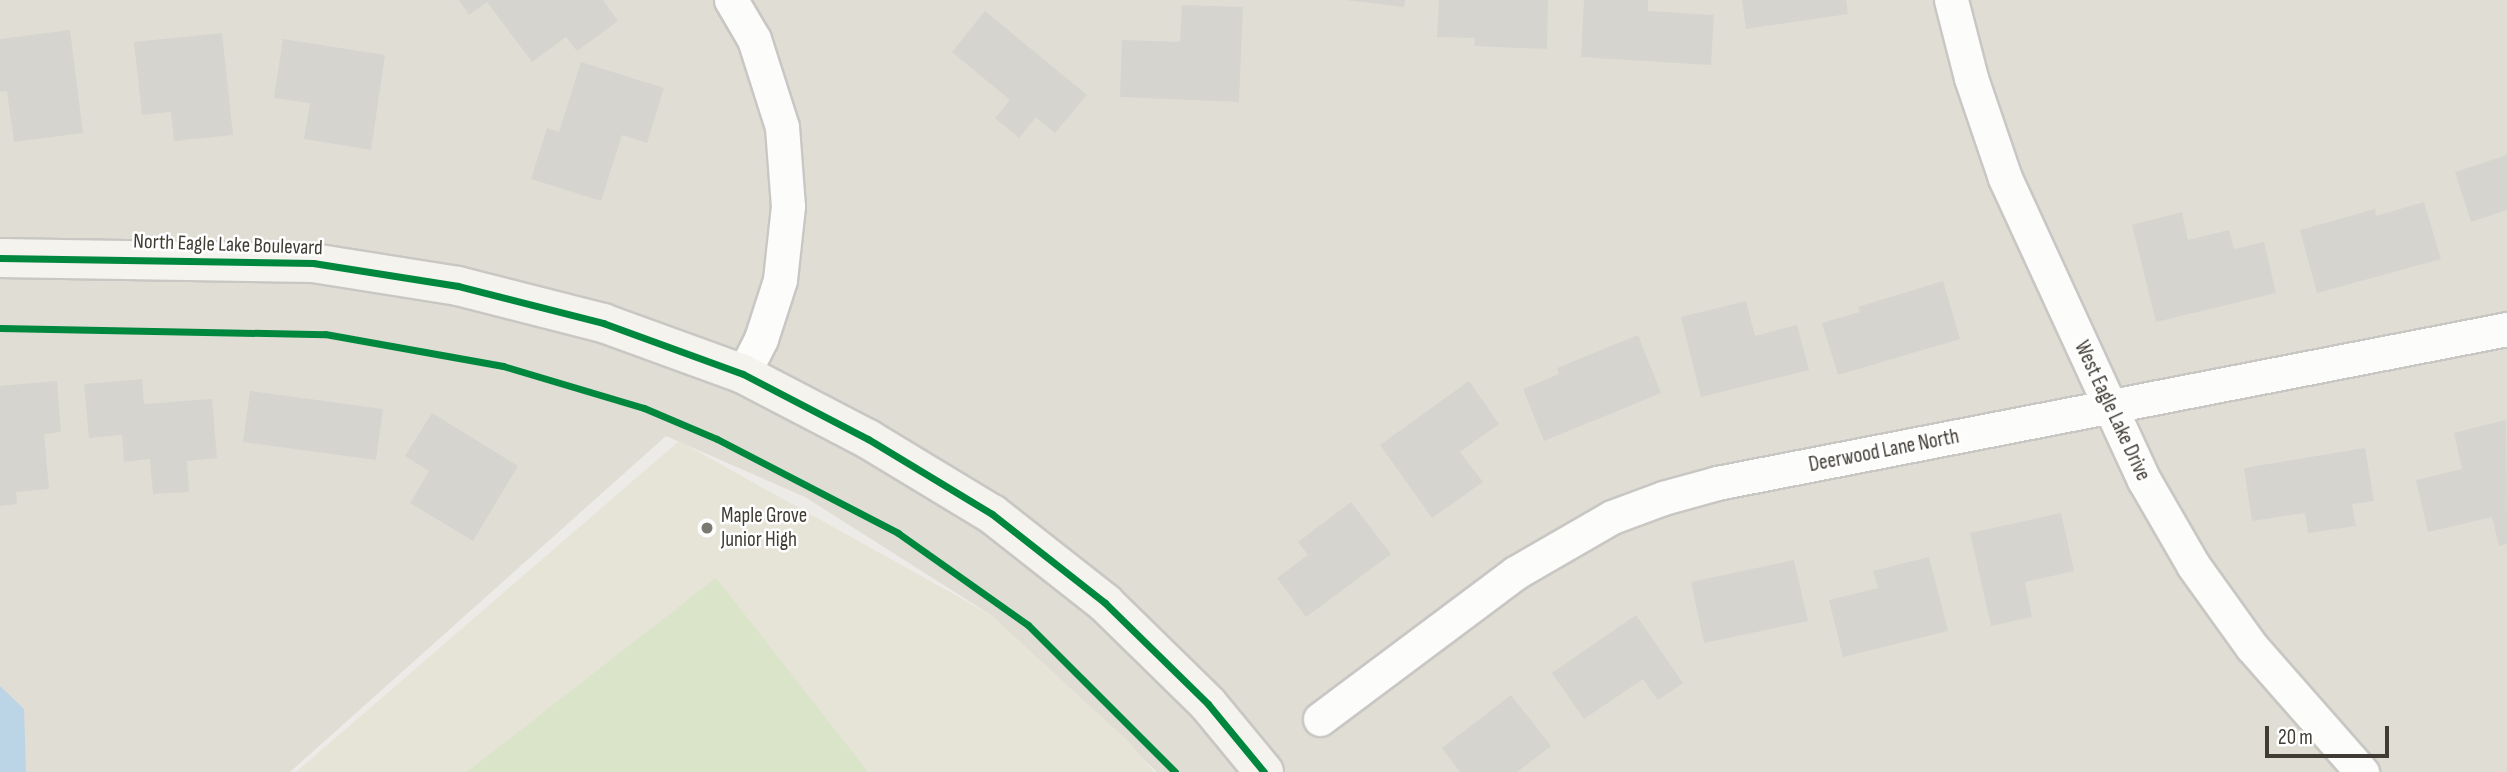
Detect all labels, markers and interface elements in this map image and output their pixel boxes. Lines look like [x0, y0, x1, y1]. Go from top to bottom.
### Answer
street label: North Eagle Lake Boulevard [133, 229, 323, 261]
street label: West Eagle Lake Drive [2069, 337, 2155, 485]
street label: Deerwood Lane North [1807, 424, 1961, 478]
place label: Maple Grove Junior High [721, 503, 807, 553]
marker: Maple Grove Junior High [699, 520, 715, 536]
scale bar [2269, 712, 2393, 756]
text: 20 m [2278, 725, 2313, 750]

